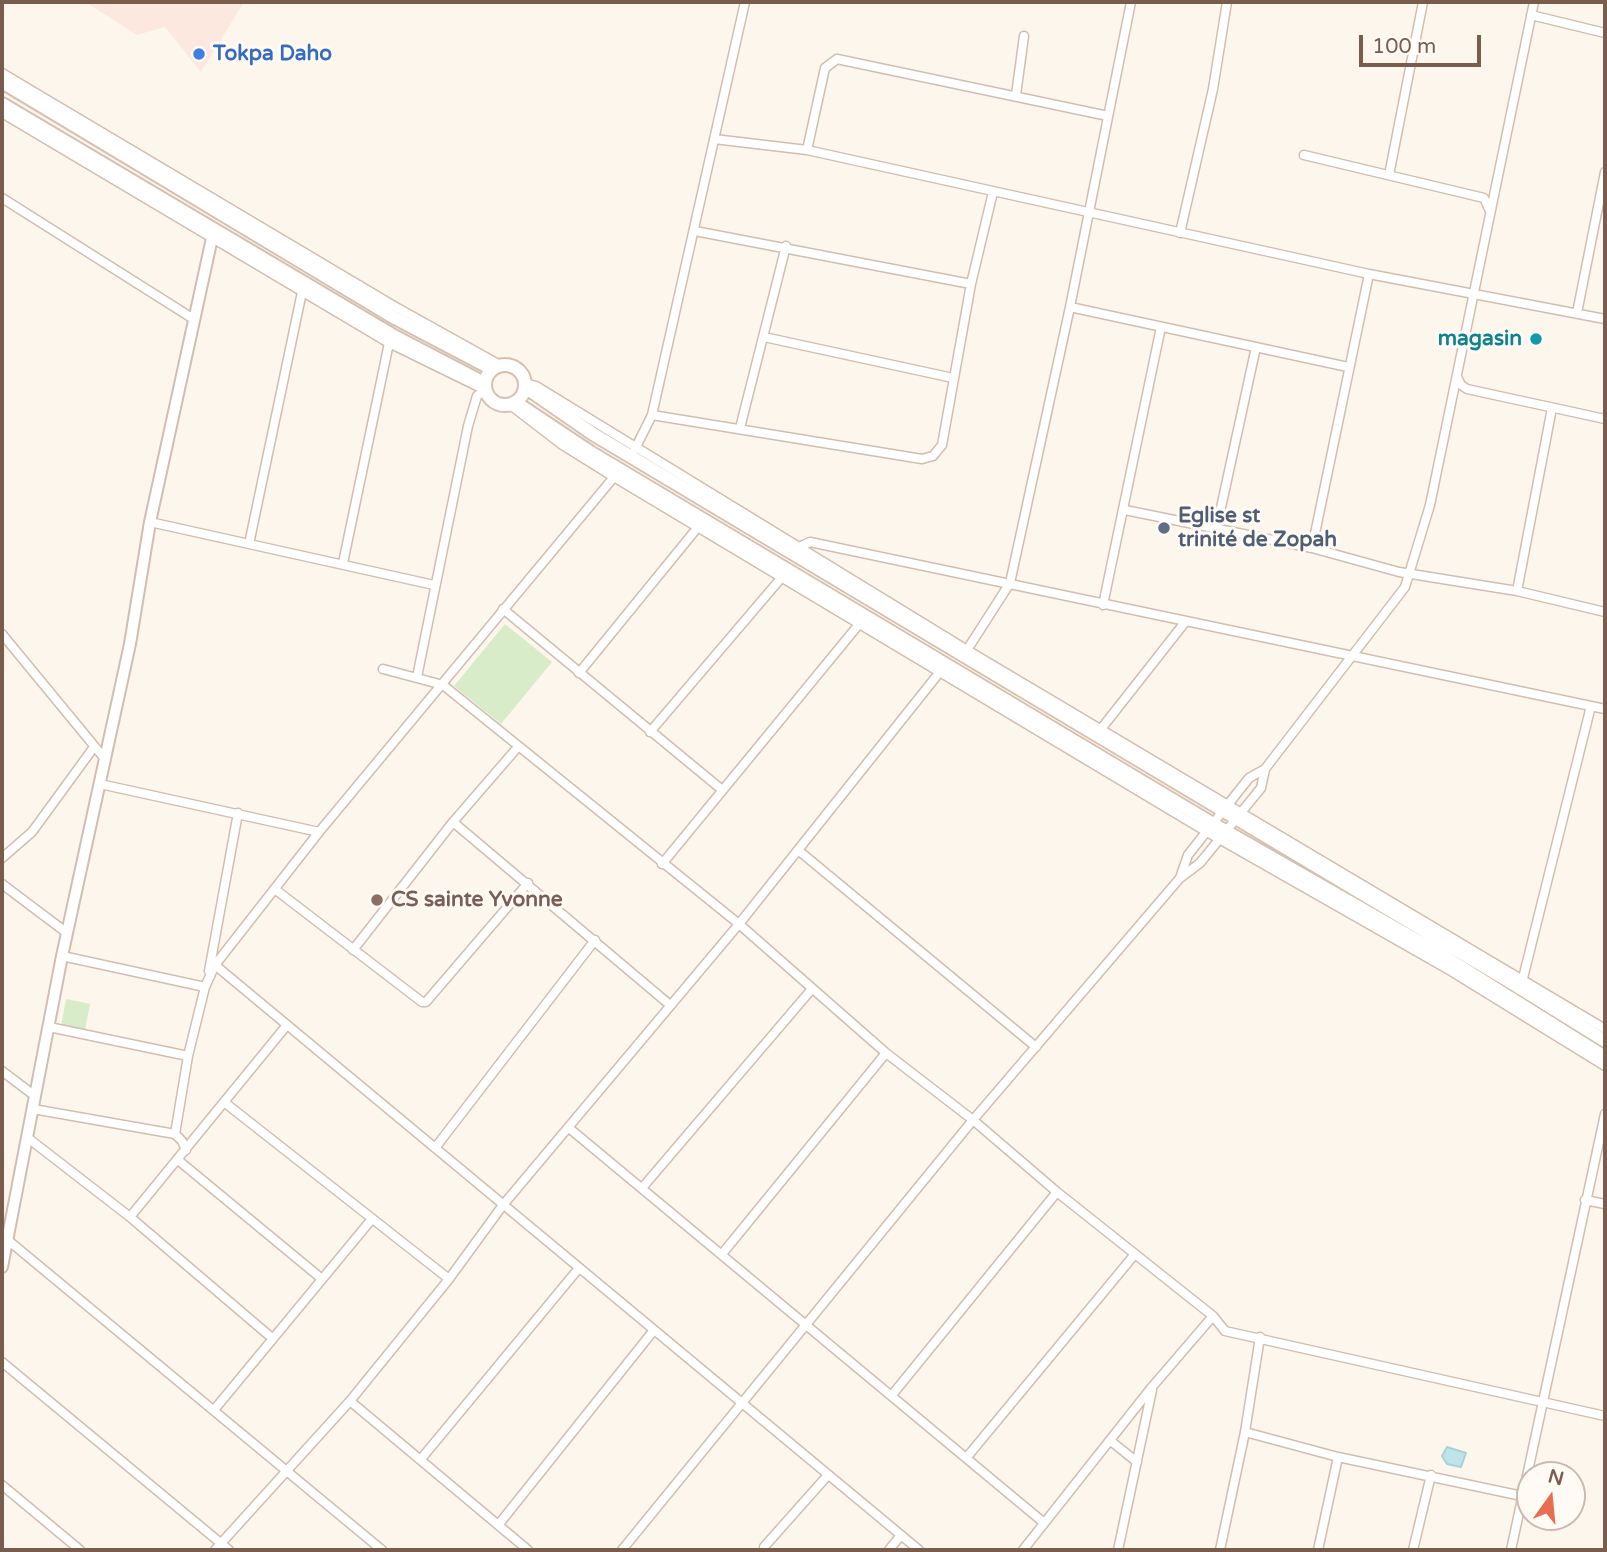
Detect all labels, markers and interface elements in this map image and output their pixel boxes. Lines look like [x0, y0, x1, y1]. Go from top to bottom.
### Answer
scale bar [1362, 21, 1484, 65]
text: 100 m [1372, 34, 1436, 59]
place label: Tokpa Daho [213, 41, 332, 67]
marker: Tokpa Daho [191, 46, 207, 62]
place label: magasin [1438, 326, 1522, 352]
marker: magasin [1528, 331, 1544, 347]
place label: Eglise st trinité de Zopah [1178, 503, 1337, 553]
marker: Eglise st trinité de Zopah [1156, 520, 1172, 536]
place label: CS sainte Yvonne [391, 887, 563, 913]
marker: CS sainte Yvonne [369, 892, 385, 908]
north arrow [1516, 1461, 1586, 1531]
text: N [1546, 1465, 1566, 1490]

